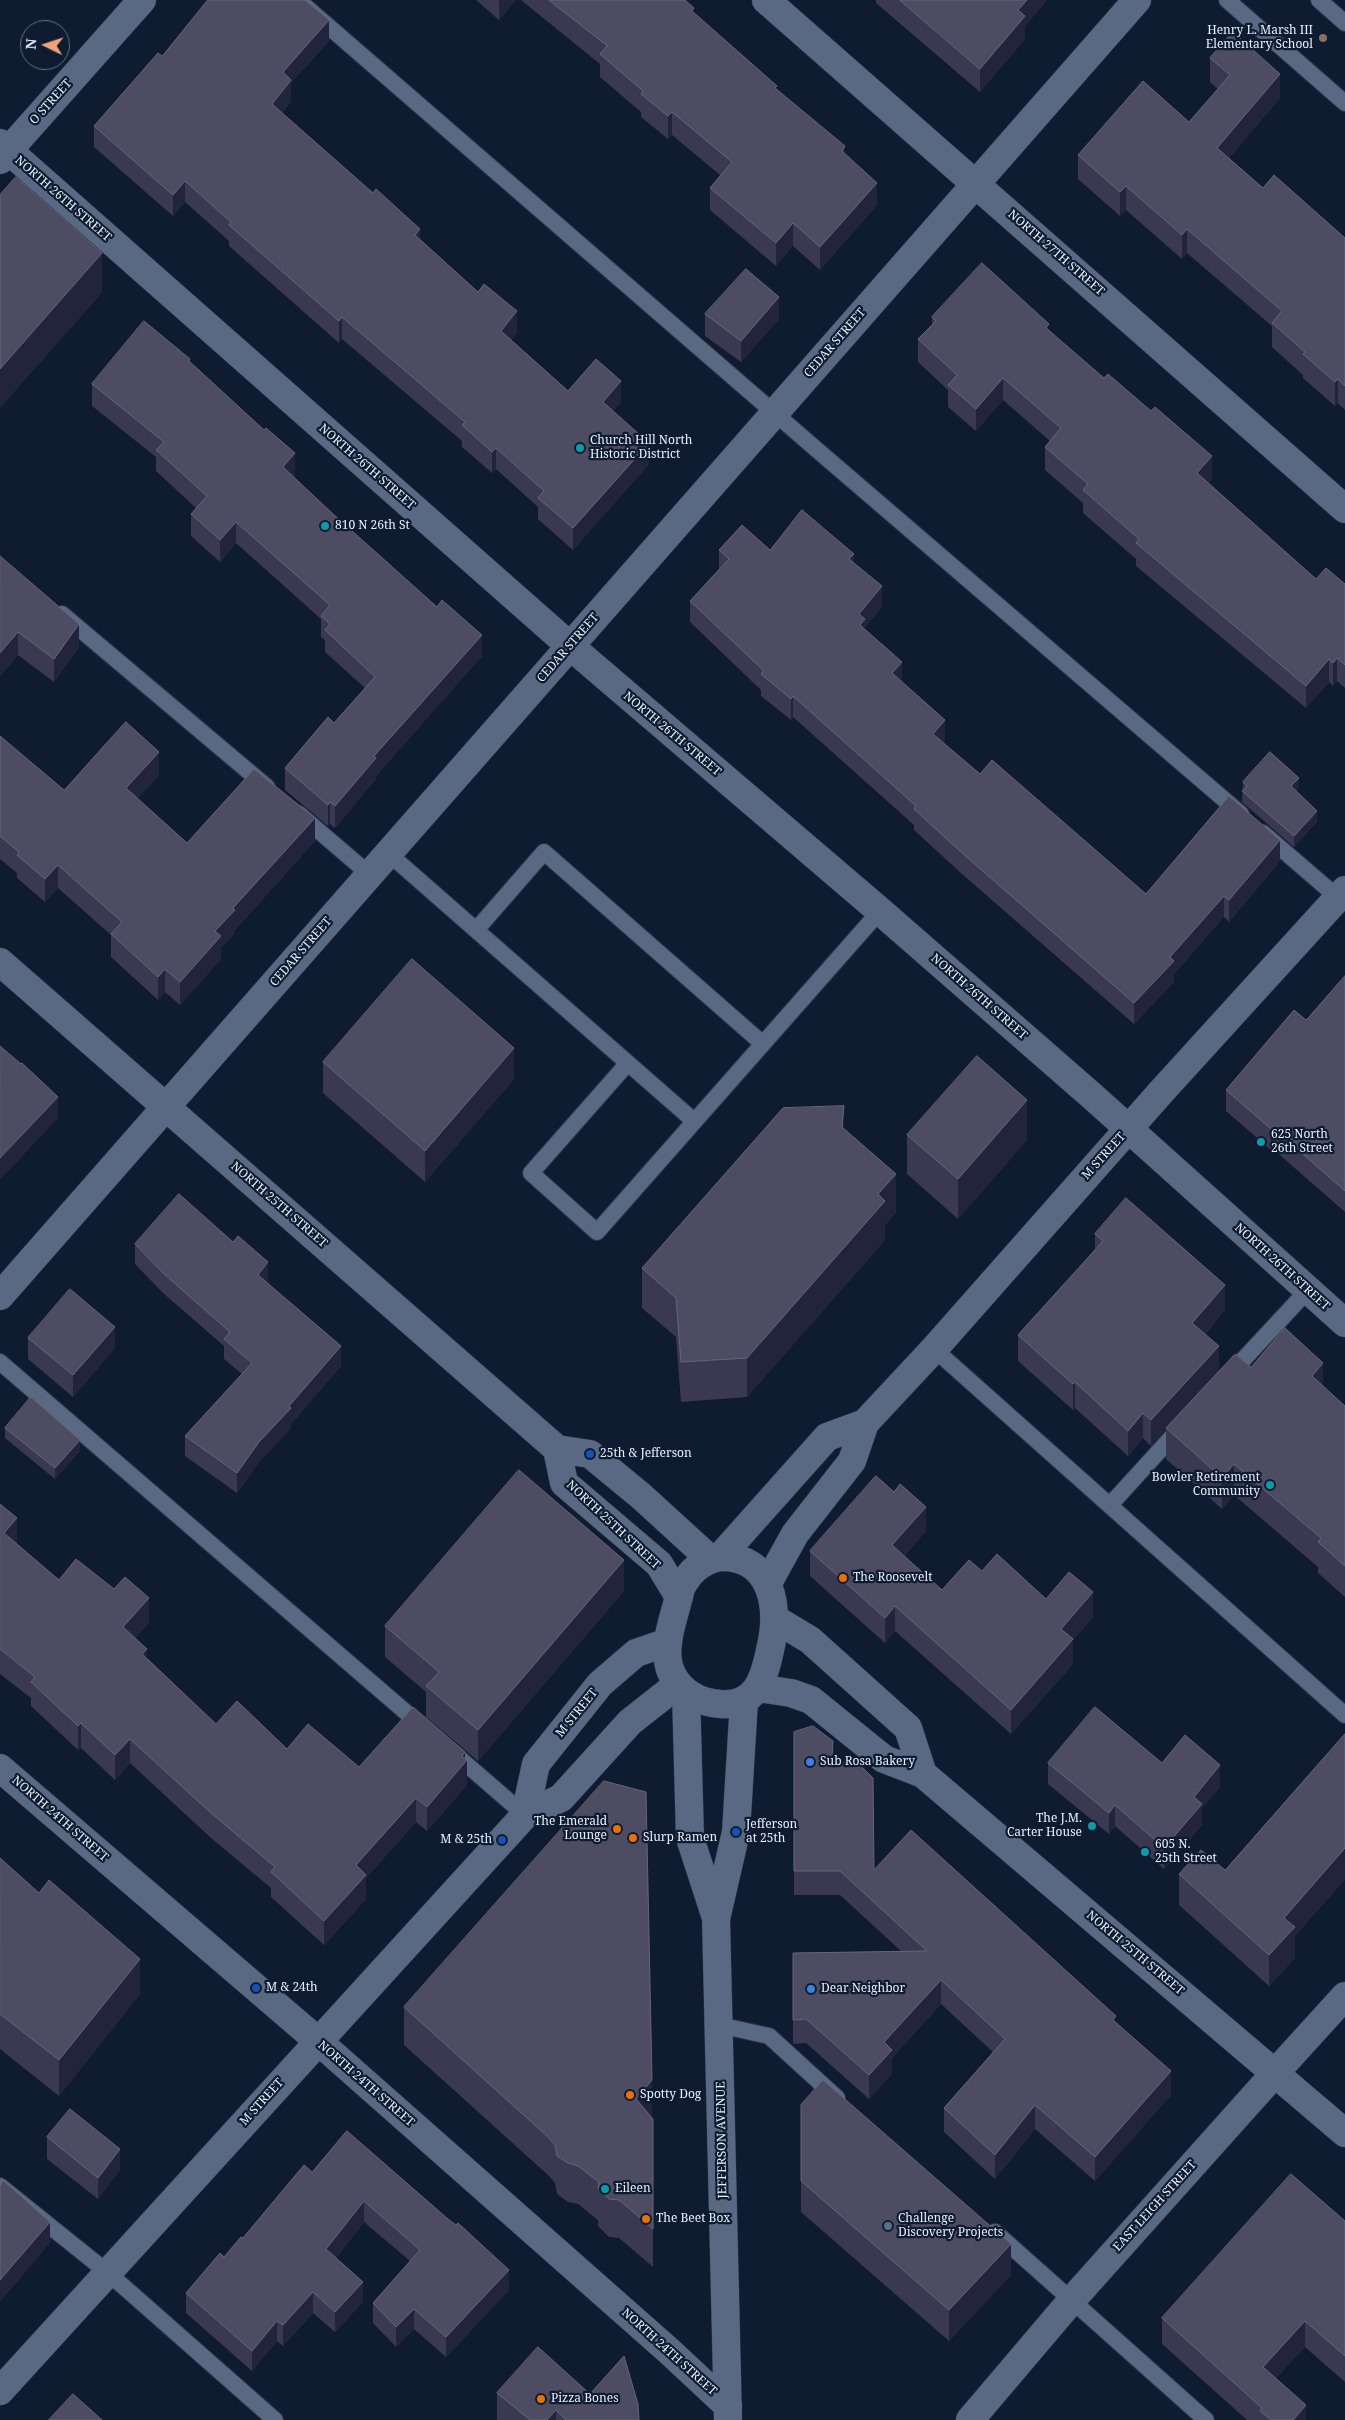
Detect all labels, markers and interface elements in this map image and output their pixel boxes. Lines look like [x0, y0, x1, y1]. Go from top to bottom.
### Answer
north arrow [20, 20, 70, 70]
place label: Henry L. Marsh III Elementary School [1206, 24, 1313, 52]
marker: Henry L. Marsh III Elementary School [1317, 32, 1329, 44]
text: N [21, 38, 40, 50]
street label: O STREET [27, 76, 75, 128]
street label: NORTH 26TH STREET [12, 153, 114, 245]
street label: NORTH 27TH STREET [1005, 207, 1107, 299]
street label: CEDAR STREET [801, 306, 869, 380]
street label: NORTH 26TH STREET [316, 421, 418, 513]
place label: Church Hill North Historic District [590, 434, 692, 462]
marker: Church Hill North Historic District [574, 442, 586, 454]
place label: 810 N 26th St [335, 519, 410, 533]
marker: 810 N 26th St [319, 520, 331, 532]
street label: CEDAR STREET [534, 611, 602, 685]
street label: NORTH 26TH STREET [620, 689, 724, 779]
street label: CEDAR STREET [267, 915, 335, 989]
street label: NORTH 26TH STREET [928, 951, 1030, 1043]
place label: 625 North 26th Street [1271, 1128, 1333, 1156]
street label: M STREET [1079, 1130, 1129, 1182]
marker: 625 North 26th Street [1255, 1136, 1267, 1148]
street label: NORTH 25TH STREET [228, 1159, 330, 1251]
street label: NORTH 26TH STREET [1232, 1221, 1332, 1313]
place label: 25th & Jefferson [600, 1447, 692, 1461]
marker: 25th & Jefferson [584, 1448, 596, 1460]
place label: Bowler Retirement Community [1152, 1471, 1260, 1499]
street label: NORTH 25TH STREET [563, 1478, 663, 1572]
marker: Bowler Retirement Community [1264, 1479, 1276, 1491]
place label: The Roosevelt [853, 1571, 932, 1585]
marker: The Roosevelt [837, 1572, 849, 1584]
street label: M STREET [553, 1686, 601, 1740]
place label: Sub Rosa Bakery [820, 1755, 915, 1769]
marker: Sub Rosa Bakery [804, 1756, 816, 1768]
street label: NORTH 24TH STREET [9, 1773, 111, 1865]
place label: The J.M. Carter House [1007, 1812, 1082, 1840]
place label: The Emerald Lounge [534, 1815, 607, 1843]
place label: Jefferson at 25th [746, 1818, 797, 1846]
marker: The J.M. Carter House [1086, 1820, 1098, 1832]
marker: The Emerald Lounge [611, 1823, 623, 1835]
marker: Jefferson at 25th [730, 1826, 742, 1838]
place label: Slurp Ramen [643, 1831, 717, 1845]
marker: Slurp Ramen [627, 1832, 639, 1844]
place label: M & 25th [440, 1833, 492, 1847]
marker: M & 25th [496, 1834, 508, 1846]
place label: 605 N. 25th Street [1155, 1838, 1217, 1866]
marker: 605 N. 25th Street [1139, 1846, 1151, 1858]
street label: NORTH 25TH STREET [1083, 1908, 1187, 1998]
place label: M & 24th [266, 1981, 318, 1995]
marker: M & 24th [250, 1982, 262, 1994]
place label: Dear Neighbor [821, 1982, 905, 1996]
marker: Dear Neighbor [805, 1983, 817, 1995]
street label: NORTH 24TH STREET [315, 2038, 417, 2130]
street label: M STREET [237, 2076, 287, 2128]
street label: JEFFERSON AVENUE [714, 2081, 730, 2199]
place label: Spotty Dog [640, 2088, 701, 2102]
marker: Spotty Dog [624, 2089, 636, 2101]
street label: EAST LEIGH STREET [1110, 2158, 1200, 2254]
place label: Eileen [615, 2182, 651, 2196]
marker: Eileen [599, 2183, 611, 2195]
place label: The Beet Box [656, 2212, 730, 2226]
place label: Challenge Discovery Projects [898, 2212, 1003, 2240]
marker: The Beet Box [640, 2213, 652, 2225]
marker: Challenge Discovery Projects [882, 2220, 894, 2232]
street label: NORTH 24TH STREET [619, 2306, 719, 2398]
place label: Pizza Bones [551, 2392, 619, 2406]
marker: Pizza Bones [535, 2393, 547, 2405]

